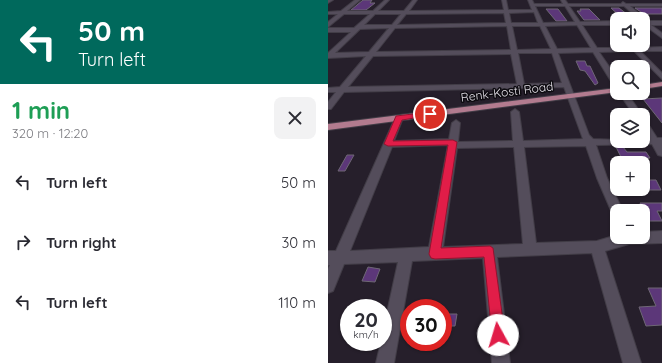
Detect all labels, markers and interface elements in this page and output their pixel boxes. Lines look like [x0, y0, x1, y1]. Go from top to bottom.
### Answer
map controls [610, 12, 650, 244]
button: sound [610, 12, 650, 52]
text: 50 m [78, 13, 145, 48]
icon: left [12, 16, 64, 68]
text: Turn left [78, 48, 146, 71]
button: search [610, 60, 650, 100]
street label: Renk-Kosti Road [460, 78, 554, 105]
text: 1 min [12, 95, 70, 125]
button: close [274, 97, 316, 139]
pin [413, 97, 447, 131]
icon: arrive [419, 103, 441, 125]
button: layers [610, 108, 650, 148]
text: 320 m · 12:20 [12, 125, 88, 141]
button: + [610, 156, 650, 196]
icon: left [12, 171, 34, 193]
text: Turn left [46, 173, 108, 192]
text: 50 m [281, 173, 316, 192]
button: − [610, 204, 650, 244]
icon: right [12, 231, 34, 253]
text: Turn right [46, 233, 117, 252]
text: 30 m [281, 233, 316, 252]
icon: left [12, 291, 34, 313]
text: Turn left [46, 293, 108, 312]
text: 110 m [278, 293, 316, 312]
speed limit sign: 30 [400, 299, 452, 351]
text: 20 [354, 307, 378, 332]
position arrow [477, 314, 519, 356]
text: km/h [353, 328, 379, 341]

